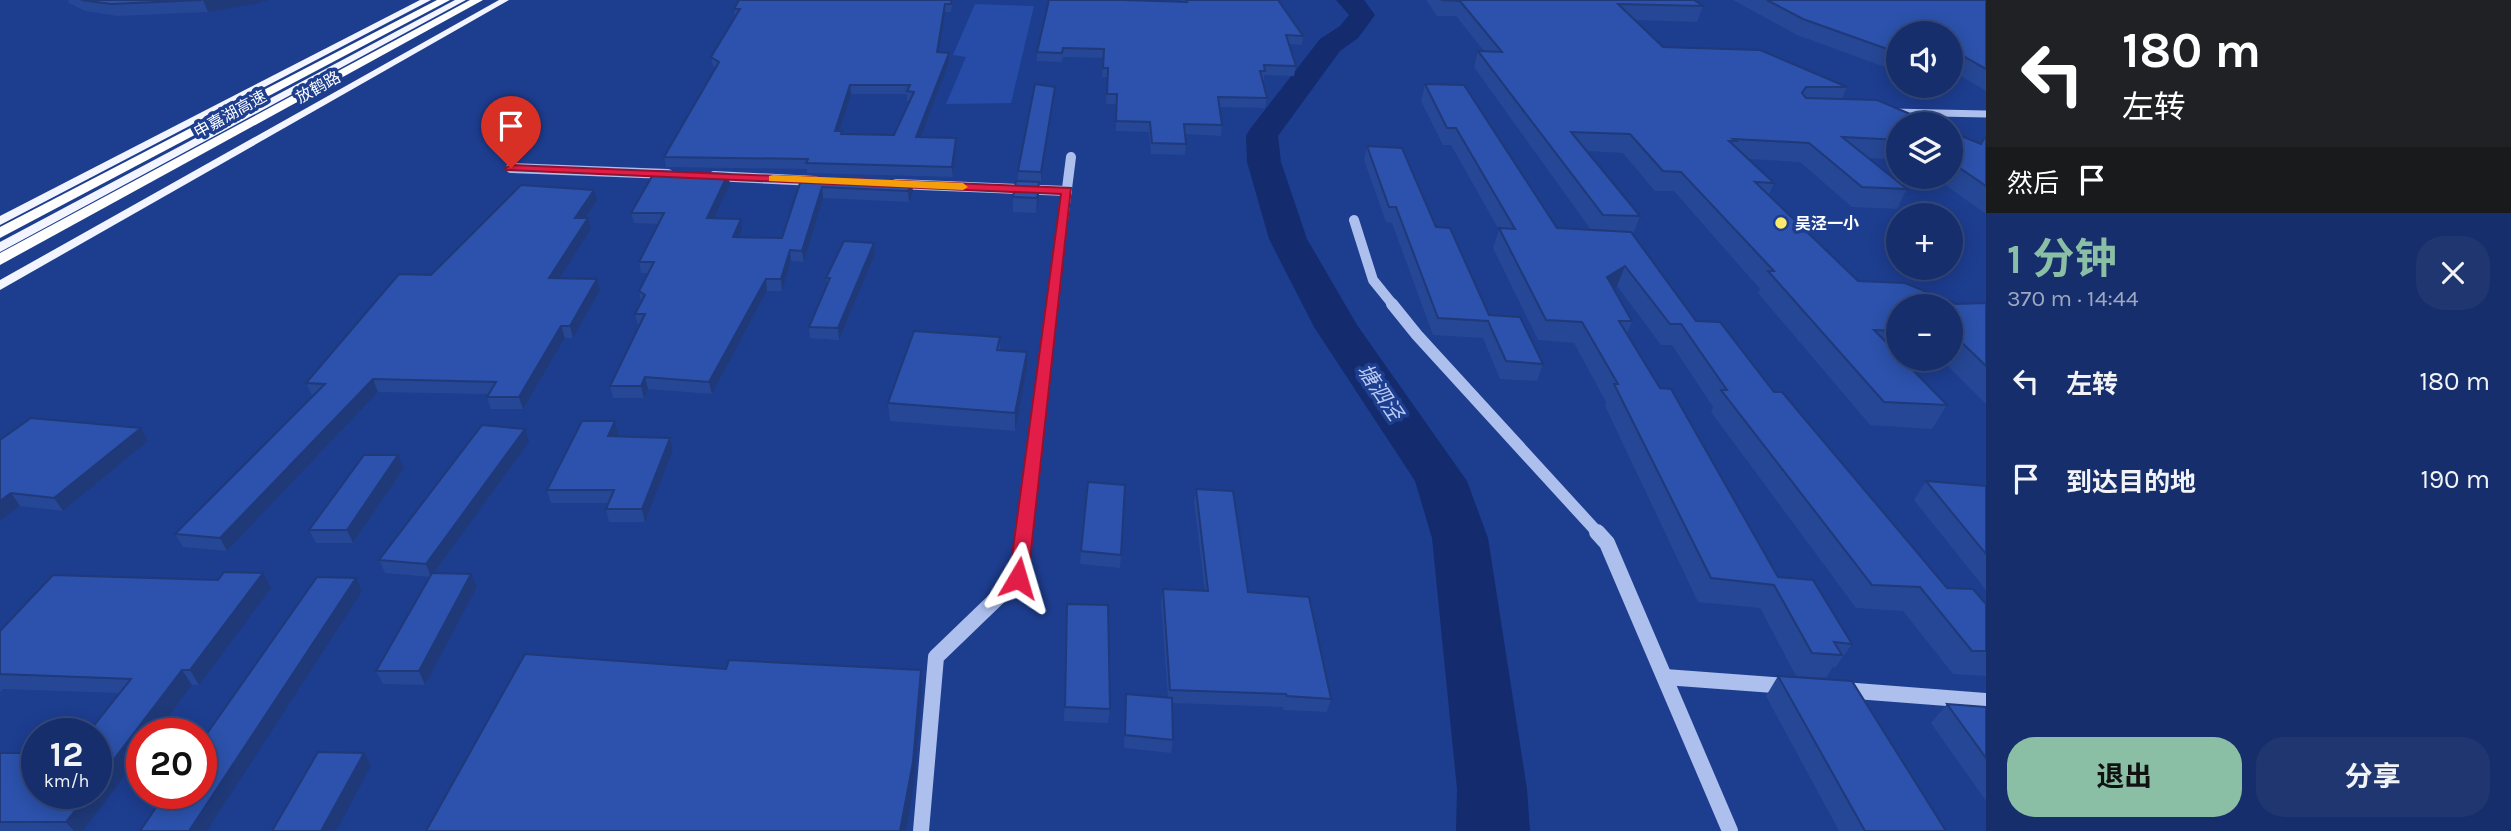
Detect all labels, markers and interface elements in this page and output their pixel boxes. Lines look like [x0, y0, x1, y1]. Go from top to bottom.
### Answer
map controls [1886, 21, 1963, 371]
button: sound [1886, 21, 1963, 98]
text: 180 m [2122, 22, 2261, 79]
icon: left [2007, 28, 2098, 119]
street label: 放鹤路 [292, 67, 344, 107]
street label: 申嘉湖高速 [190, 86, 270, 142]
text: 左转 [2122, 89, 2186, 126]
pin [481, 96, 541, 168]
icon: arrive [492, 107, 530, 145]
button: layers [1886, 112, 1963, 189]
icon: arrive [2073, 161, 2111, 199]
text: 然后 [2007, 168, 2059, 199]
button: + [1886, 203, 1963, 280]
place label: 吴泾一小 [1795, 214, 1859, 233]
marker: 吴泾一小 [1773, 215, 1789, 231]
text: 1 分钟 [2007, 234, 2117, 284]
button: close [2416, 236, 2490, 310]
text: 370 m · 14:44 [2007, 285, 2138, 312]
button: − [1886, 294, 1963, 371]
water label: 塘泗泾 [1352, 359, 1409, 426]
icon: left [2007, 362, 2045, 400]
text: 180 m [2420, 366, 2490, 397]
text: 左转 [2066, 369, 2118, 400]
icon: arrive [2007, 460, 2045, 498]
text: 190 m [2420, 464, 2490, 495]
text: 到达目的地 [2066, 467, 2196, 498]
position arrow [981, 541, 1055, 615]
speed limit sign: 20 [126, 718, 217, 809]
text: 12 [50, 734, 83, 775]
button: 退出 [2007, 737, 2242, 817]
button: 分享 [2256, 737, 2490, 817]
text: km/h [44, 770, 89, 792]

